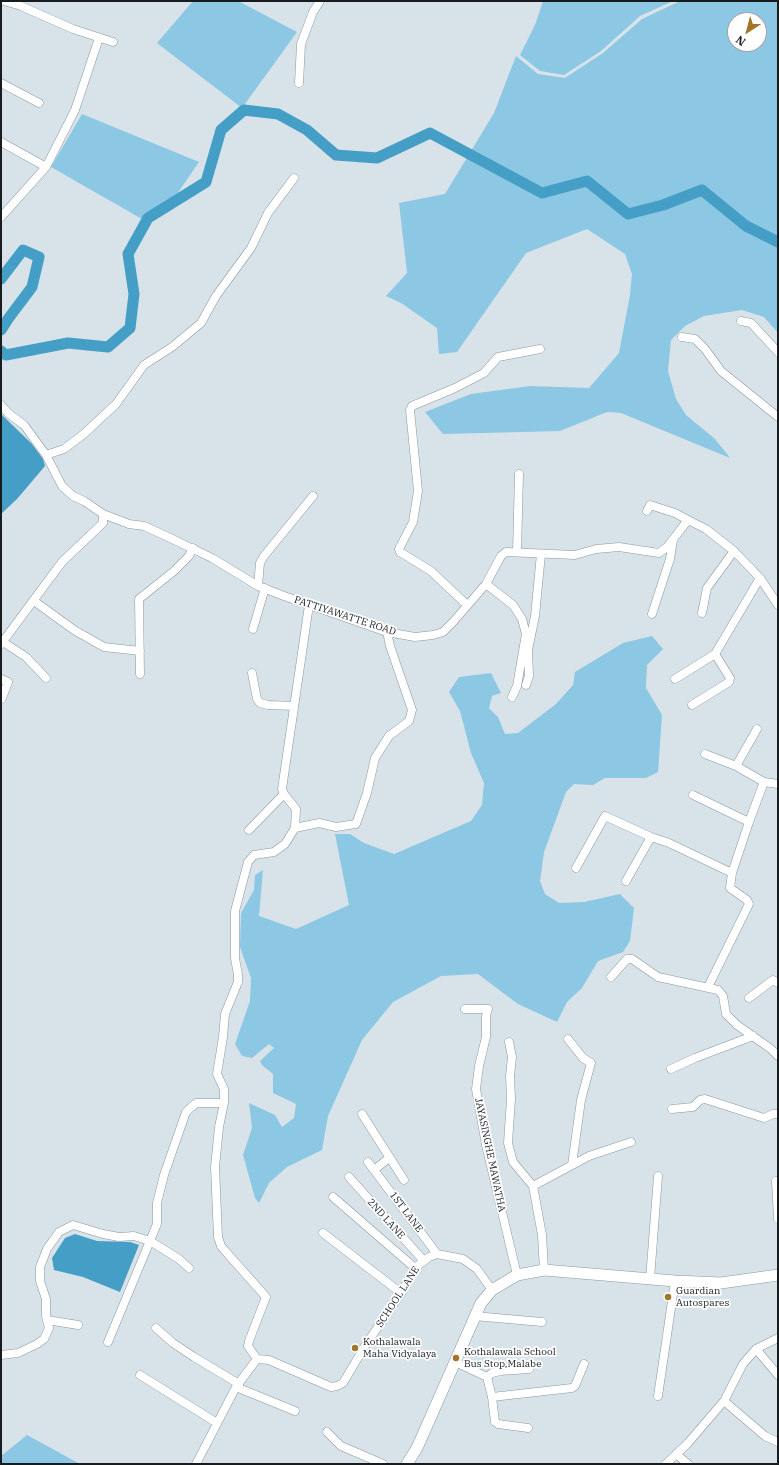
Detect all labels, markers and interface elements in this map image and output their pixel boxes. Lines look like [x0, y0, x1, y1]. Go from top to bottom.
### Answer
north arrow [727, 12, 767, 52]
text: N [733, 33, 748, 49]
street label: PATTIYAWATTE ROAD [293, 594, 397, 638]
street label: JAYASINGHE MAWATHA [472, 1097, 508, 1213]
street label: 1ST LANE [387, 1189, 425, 1235]
street label: 2ND LANE [365, 1196, 407, 1242]
street label: SCHOOL LANE [374, 1264, 422, 1330]
place label: Guardian Autospares [676, 1285, 729, 1308]
marker: Guardian Autospares [663, 1292, 673, 1302]
place label: Kothalawala Maha Vidyalaya [363, 1336, 437, 1360]
marker: Kothalawala Maha Vidyalaya [350, 1343, 360, 1353]
place label: Kothalawala School Bus Stop,Malabe [464, 1346, 556, 1370]
marker: Kothalawala School Bus Stop,Malabe [451, 1353, 461, 1363]

